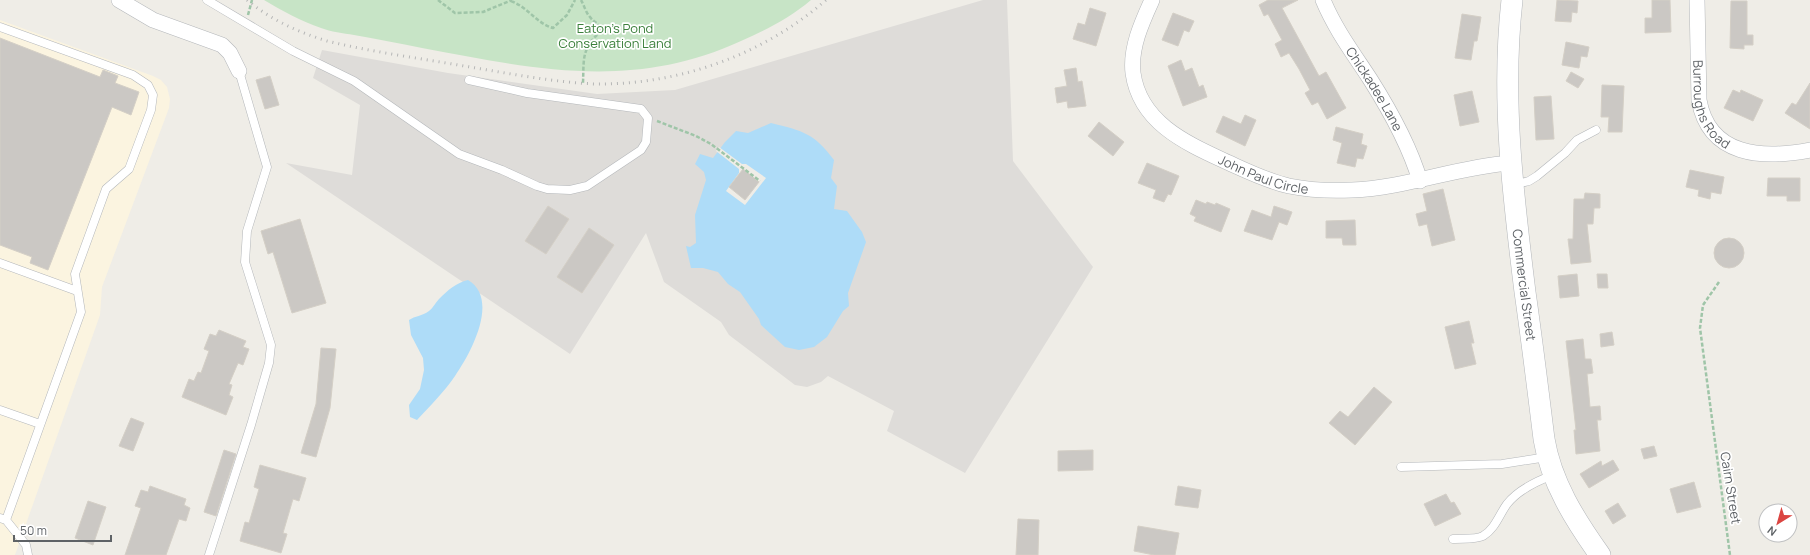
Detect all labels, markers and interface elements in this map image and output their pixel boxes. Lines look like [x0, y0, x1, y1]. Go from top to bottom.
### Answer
park label: Eaton's Pond Conservation Land [559, 19, 671, 52]
street label: Chickadee Lane [1342, 43, 1407, 134]
street label: Burroughs Road [1689, 60, 1734, 153]
street label: John Paul Circle [1216, 150, 1310, 198]
street label: Commercial Street [1509, 228, 1541, 342]
street label: Cairn Street [1716, 451, 1746, 525]
north arrow [1758, 503, 1798, 543]
scale bar [14, 517, 111, 543]
text: 50 m [20, 522, 47, 539]
text: N [1764, 523, 1779, 540]

